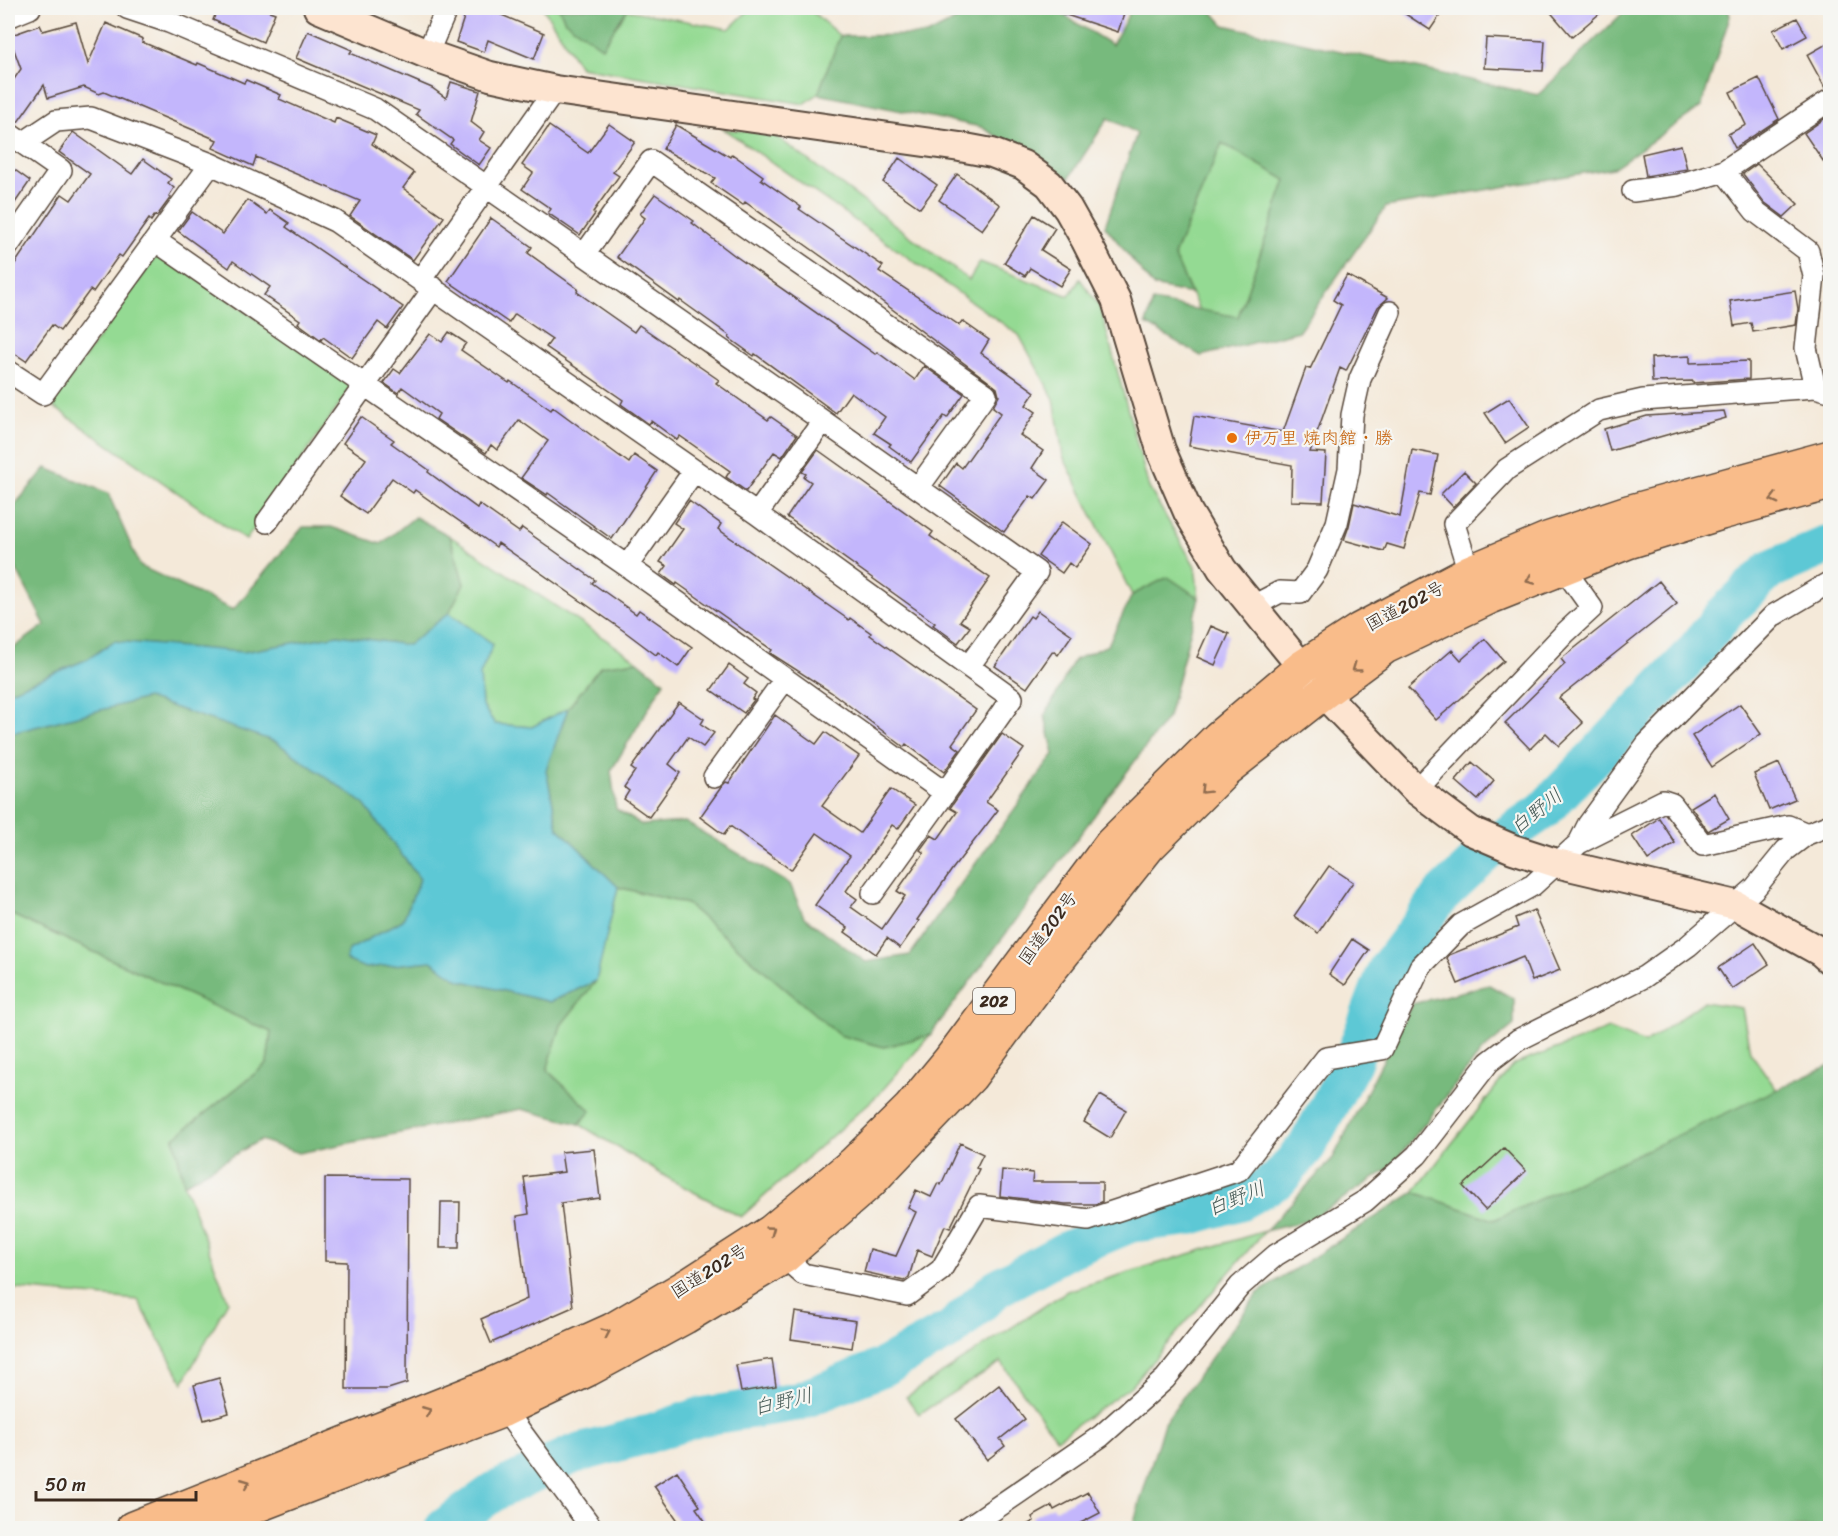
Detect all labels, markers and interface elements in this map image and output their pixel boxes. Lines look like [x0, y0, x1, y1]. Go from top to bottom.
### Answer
place label: 伊万里 焼肉館・勝 [1244, 422, 1393, 454]
marker: 伊万里 焼肉館・勝 [1225, 431, 1239, 445]
one-way arrow [1769, 491, 1779, 504]
street label: 国道202号 [1359, 572, 1451, 640]
one-way arrow [1525, 573, 1536, 585]
one-way arrow [1352, 661, 1363, 672]
water label: 白野川 [1502, 779, 1571, 844]
one-way arrow [1201, 783, 1212, 794]
street label: 国道202号 [1010, 884, 1086, 972]
road number: 202 [973, 988, 1015, 1014]
water label: 白野川 [1202, 1171, 1271, 1226]
one-way arrow [765, 1227, 776, 1238]
street label: 国道202号 [664, 1235, 754, 1307]
one-way arrow [599, 1328, 610, 1340]
water label: 白野川 [750, 1378, 816, 1425]
one-way arrow [421, 1405, 432, 1418]
scale bar [36, 1464, 196, 1502]
text: 50 m [45, 1469, 86, 1501]
one-way arrow [240, 1478, 251, 1490]

